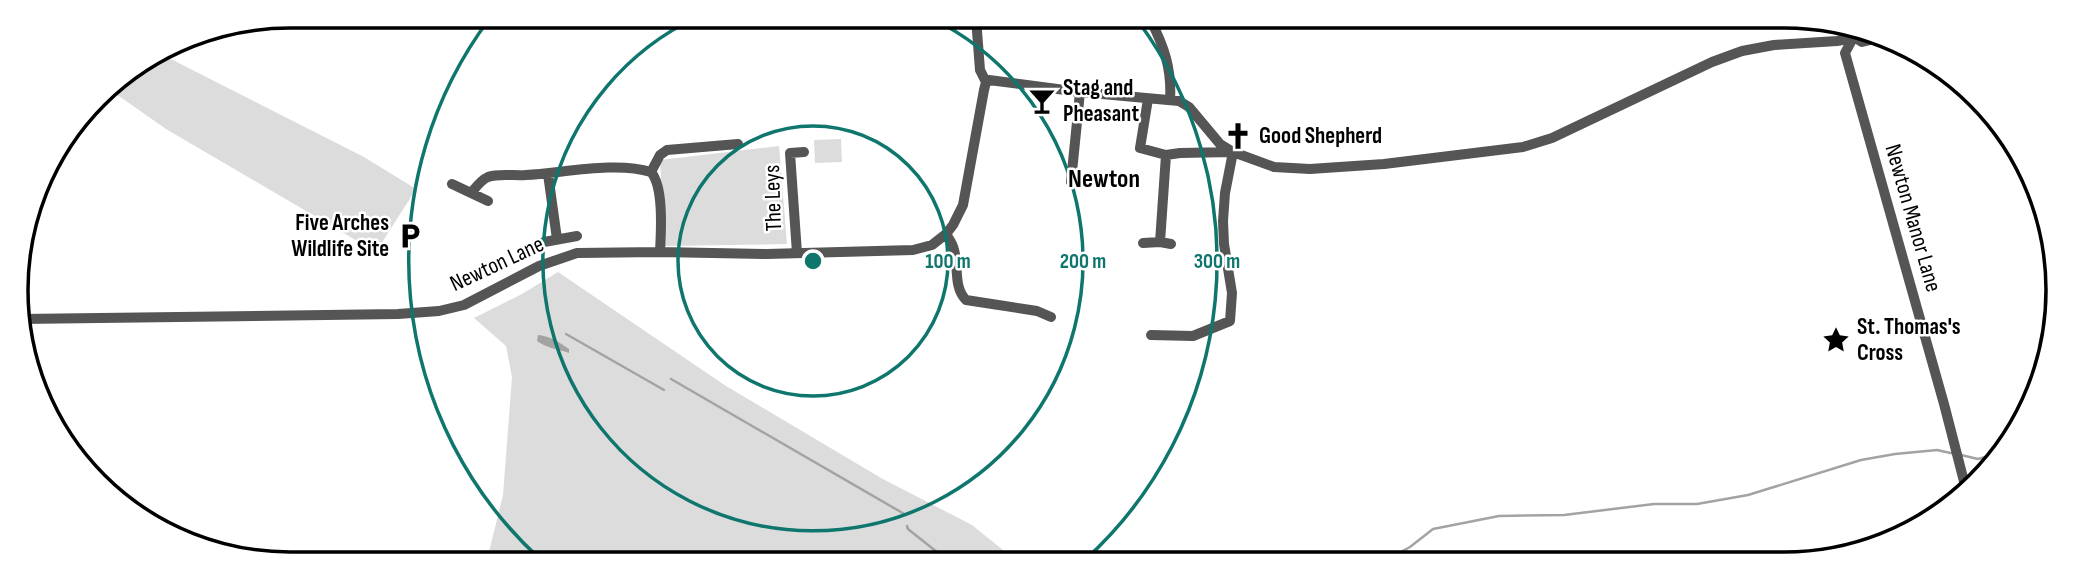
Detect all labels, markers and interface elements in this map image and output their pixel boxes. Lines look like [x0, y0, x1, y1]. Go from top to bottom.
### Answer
place label: Stag and Pheasant [1063, 74, 1139, 128]
bar icon: Stag and Pheasant [1027, 86, 1057, 116]
church icon: Good Shepherd [1223, 121, 1253, 151]
place label: Good Shepherd [1259, 122, 1382, 150]
street label: Newton Manor Lane [1879, 141, 1947, 295]
street label: The Leys [758, 164, 788, 232]
district label: Newton [1068, 164, 1140, 195]
place label: Five Arches Wildlife Site [291, 209, 389, 263]
parking icon: Five Arches Wildlife Site [395, 221, 425, 251]
street label: Newton Lane [446, 230, 548, 298]
centre of rings [801, 249, 825, 273]
text: 100 m [925, 249, 971, 274]
text: 200 m [1060, 249, 1106, 274]
text: 300 m [1194, 249, 1240, 274]
place label: St. Thomas's Cross [1857, 313, 1961, 367]
place icon: St. Thomas's Cross [1821, 325, 1851, 355]

